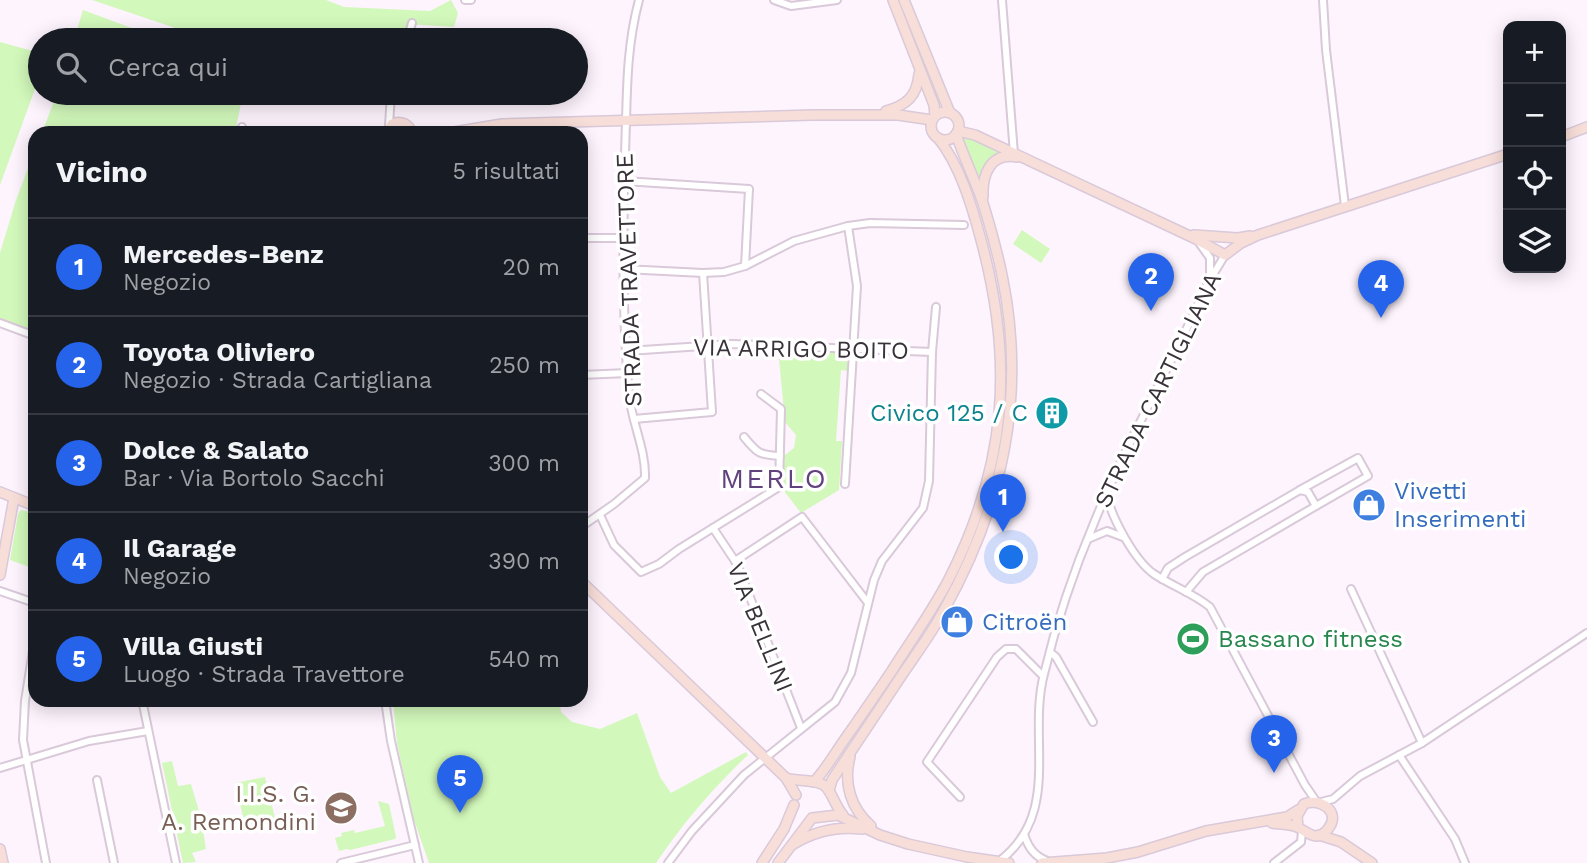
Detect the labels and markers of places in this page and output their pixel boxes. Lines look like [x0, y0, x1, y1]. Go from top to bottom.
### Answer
pin: 2 [1128, 253, 1174, 311]
pin: 4 [1358, 260, 1404, 318]
building icon: Civico 125 / C [1033, 394, 1071, 432]
place label: Civico 125 / C [870, 399, 1028, 427]
pin: 1 [980, 474, 1026, 532]
place label: Vivetti Inserimenti [1394, 477, 1526, 533]
shop icon: Vivetti Inserimenti [1350, 486, 1388, 524]
shop icon: Citroën [938, 603, 976, 641]
place label: Citroën [982, 608, 1067, 636]
sports icon: Bassano fitness [1174, 620, 1212, 658]
place label: Bassano fitness [1218, 625, 1403, 653]
pin: 3 [1251, 715, 1297, 773]
pin: 5 [437, 755, 483, 813]
place label: I.I.S. G. A. Remondini [161, 780, 316, 836]
school or university icon: I.I.S. G. A. Remondini [322, 789, 360, 827]

